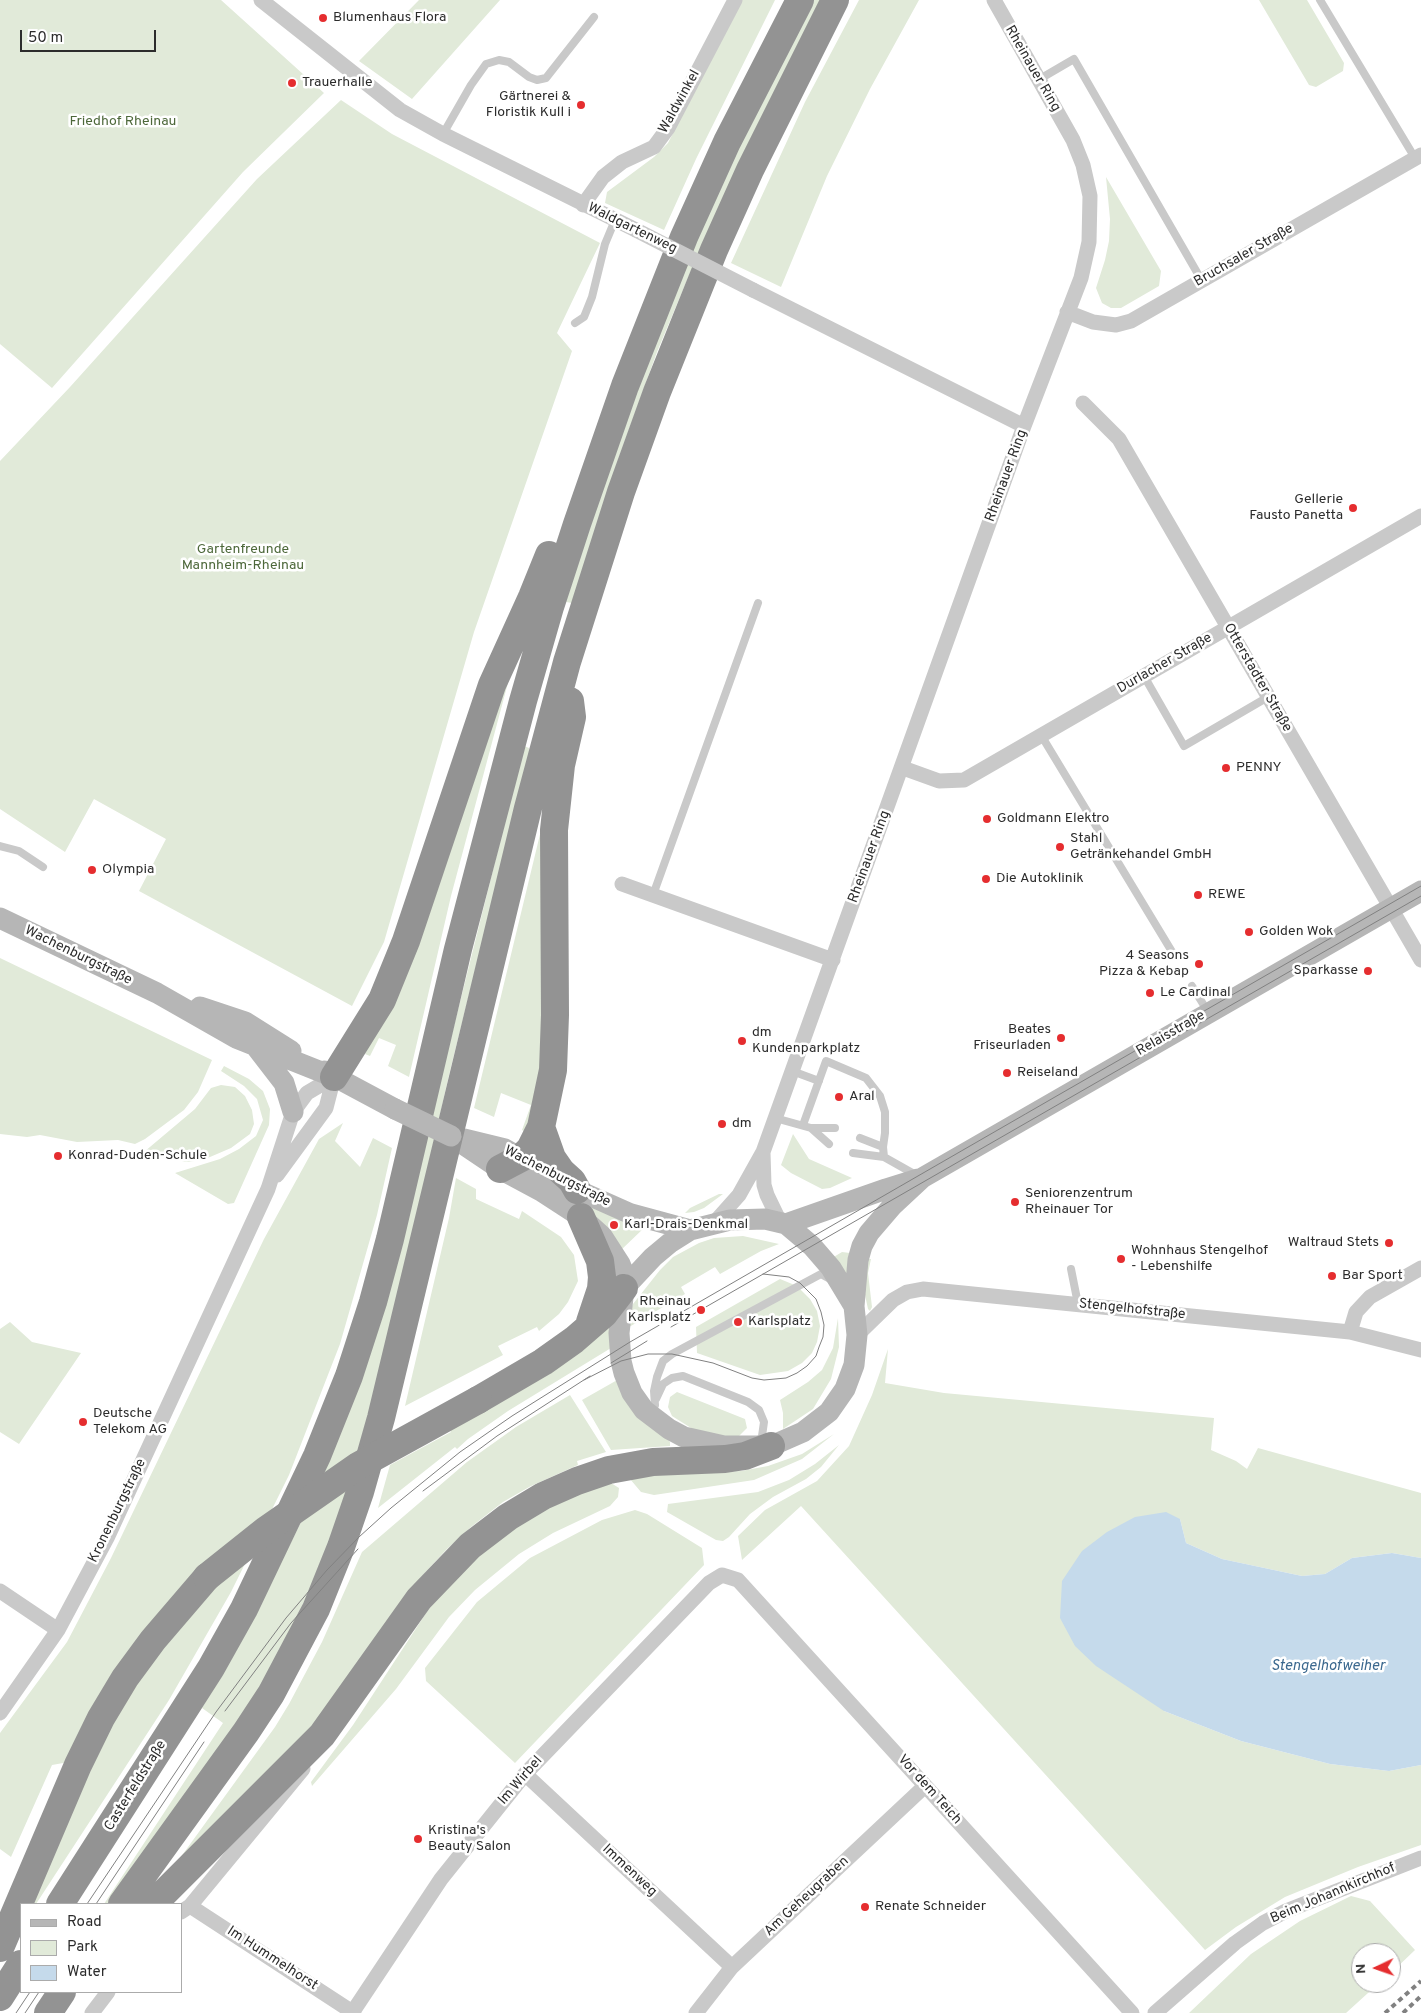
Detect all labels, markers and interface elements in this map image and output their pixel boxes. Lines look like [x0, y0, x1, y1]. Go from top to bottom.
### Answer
place label: Blumenhaus Flora [333, 10, 446, 26]
marker: Blumenhaus Flora [317, 12, 329, 24]
scale bar [22, 20, 159, 52]
street label: Rheinauer Ring [1001, 23, 1063, 115]
text: 50 m [28, 29, 63, 48]
street label: Waldwinkel [656, 67, 704, 137]
place label: Trauerhalle [302, 75, 373, 91]
marker: Trauerhalle [286, 77, 298, 89]
place label: Gärtnerei & Floristik Kull i [486, 89, 571, 121]
marker: Gärtnerei & Floristik Kull i [575, 99, 587, 111]
park label: Friedhof Rheinau [70, 114, 176, 130]
street label: Waldgartenweg [584, 200, 680, 258]
street label: Bruchsaler Straße [1191, 221, 1297, 291]
street label: Rheinauer Ring [983, 428, 1031, 524]
place label: Gellerie Fausto Panetta [1249, 492, 1343, 524]
marker: Gellerie Fausto Panetta [1347, 502, 1359, 514]
park label: Gartenfreunde Mannheim-Rheinau [182, 542, 304, 574]
street label: Otterstadter Straße [1219, 621, 1295, 735]
street label: Durlacher Straße [1115, 630, 1215, 698]
place label: PENNY [1236, 760, 1282, 776]
marker: PENNY [1220, 762, 1232, 774]
street label: Rheinauer Ring [846, 809, 894, 905]
place label: Goldmann Elektro [997, 811, 1109, 827]
marker: Goldmann Elektro [981, 813, 993, 825]
place label: Stahl Getränkehandel GmbH [1070, 831, 1212, 864]
marker: Stahl Getränkehandel GmbH [1054, 841, 1066, 853]
place label: Olympia [102, 862, 154, 878]
marker: Olympia [86, 864, 98, 876]
place label: Die Autoklinik [996, 871, 1084, 887]
marker: Die Autoklinik [980, 873, 992, 885]
place label: REWE [1208, 887, 1246, 903]
marker: REWE [1192, 889, 1204, 901]
street label: Wachenburgstraße [22, 923, 134, 989]
place label: Golden Wok [1259, 924, 1334, 940]
marker: Golden Wok [1243, 926, 1255, 938]
place label: 4 Seasons Pizza & Kebap [1099, 948, 1189, 980]
marker: 4 Seasons Pizza & Kebap [1193, 958, 1205, 970]
place label: Sparkasse [1294, 963, 1358, 979]
marker: Sparkasse [1362, 965, 1374, 977]
place label: Le Cardinal [1160, 985, 1231, 1001]
marker: Le Cardinal [1144, 987, 1156, 999]
street label: Relaisstraße [1134, 1008, 1208, 1060]
place label: Beates Friseurladen [973, 1022, 1051, 1054]
place label: dm Kundenparkplatz [752, 1025, 860, 1058]
marker: Beates Friseurladen [1055, 1032, 1067, 1044]
marker: dm Kundenparkplatz [736, 1035, 748, 1047]
place label: Reiseland [1017, 1065, 1078, 1081]
marker: Reiseland [1001, 1067, 1013, 1079]
place label: Aral [849, 1089, 875, 1105]
marker: Aral [833, 1091, 845, 1103]
place label: dm [732, 1116, 752, 1132]
marker: dm [716, 1118, 728, 1130]
street label: Wachenburgstraße [501, 1143, 613, 1211]
place label: Konrad-Duden-Schule [68, 1148, 207, 1164]
marker: Konrad-Duden-Schule [52, 1150, 64, 1162]
place label: Seniorenzentrum Rheinauer Tor [1025, 1186, 1133, 1218]
marker: Seniorenzentrum Rheinauer Tor [1009, 1196, 1021, 1208]
place label: Karl-Drais-Denkmal [624, 1217, 748, 1233]
marker: Karl-Drais-Denkmal [608, 1219, 620, 1231]
place label: Waltraud Stets [1288, 1235, 1379, 1251]
marker: Waltraud Stets [1383, 1237, 1395, 1249]
place label: Wohnhaus Stengelhof - Lebenshilfe [1131, 1243, 1268, 1276]
marker: Wohnhaus Stengelhof - Lebenshilfe [1115, 1253, 1127, 1265]
place label: Bar Sport [1342, 1268, 1403, 1284]
marker: Bar Sport [1326, 1270, 1338, 1282]
place label: Rheinau Karlsplatz [628, 1294, 691, 1326]
street label: Stengelhofstraße [1078, 1296, 1186, 1324]
marker: Rheinau Karlsplatz [695, 1304, 707, 1316]
place label: Karlsplatz [748, 1314, 811, 1330]
marker: Karlsplatz [732, 1316, 744, 1328]
place label: Deutsche Telekom AG [93, 1406, 167, 1438]
marker: Deutsche Telekom AG [77, 1416, 89, 1428]
street label: Kronenburgstraße [86, 1456, 150, 1566]
water label: Stengelhofweiher [1271, 1658, 1385, 1676]
street label: Casterfeldstraße [101, 1738, 171, 1834]
street label: Vor dem Teich [893, 1752, 965, 1828]
street label: Im Wirbel [495, 1753, 547, 1809]
place label: Kristina's Beauty Salon [428, 1823, 511, 1855]
marker: Kristina's Beauty Salon [412, 1833, 424, 1845]
street label: Immenweg [598, 1841, 660, 1901]
street label: Am Geheugraben [761, 1854, 853, 1940]
street label: Beim Johannkirchhof [1268, 1860, 1398, 1928]
place label: Renate Schneider [875, 1899, 986, 1915]
marker: Renate Schneider [859, 1901, 871, 1913]
legend [20, 1903, 182, 1993]
text: Road [67, 1913, 102, 1932]
street label: Im Hummelhorst [223, 1923, 321, 1995]
text: Park [67, 1938, 98, 1957]
north arrow [1351, 1943, 1401, 1993]
text: Water [67, 1963, 106, 1982]
text: N [1353, 1963, 1370, 1974]

